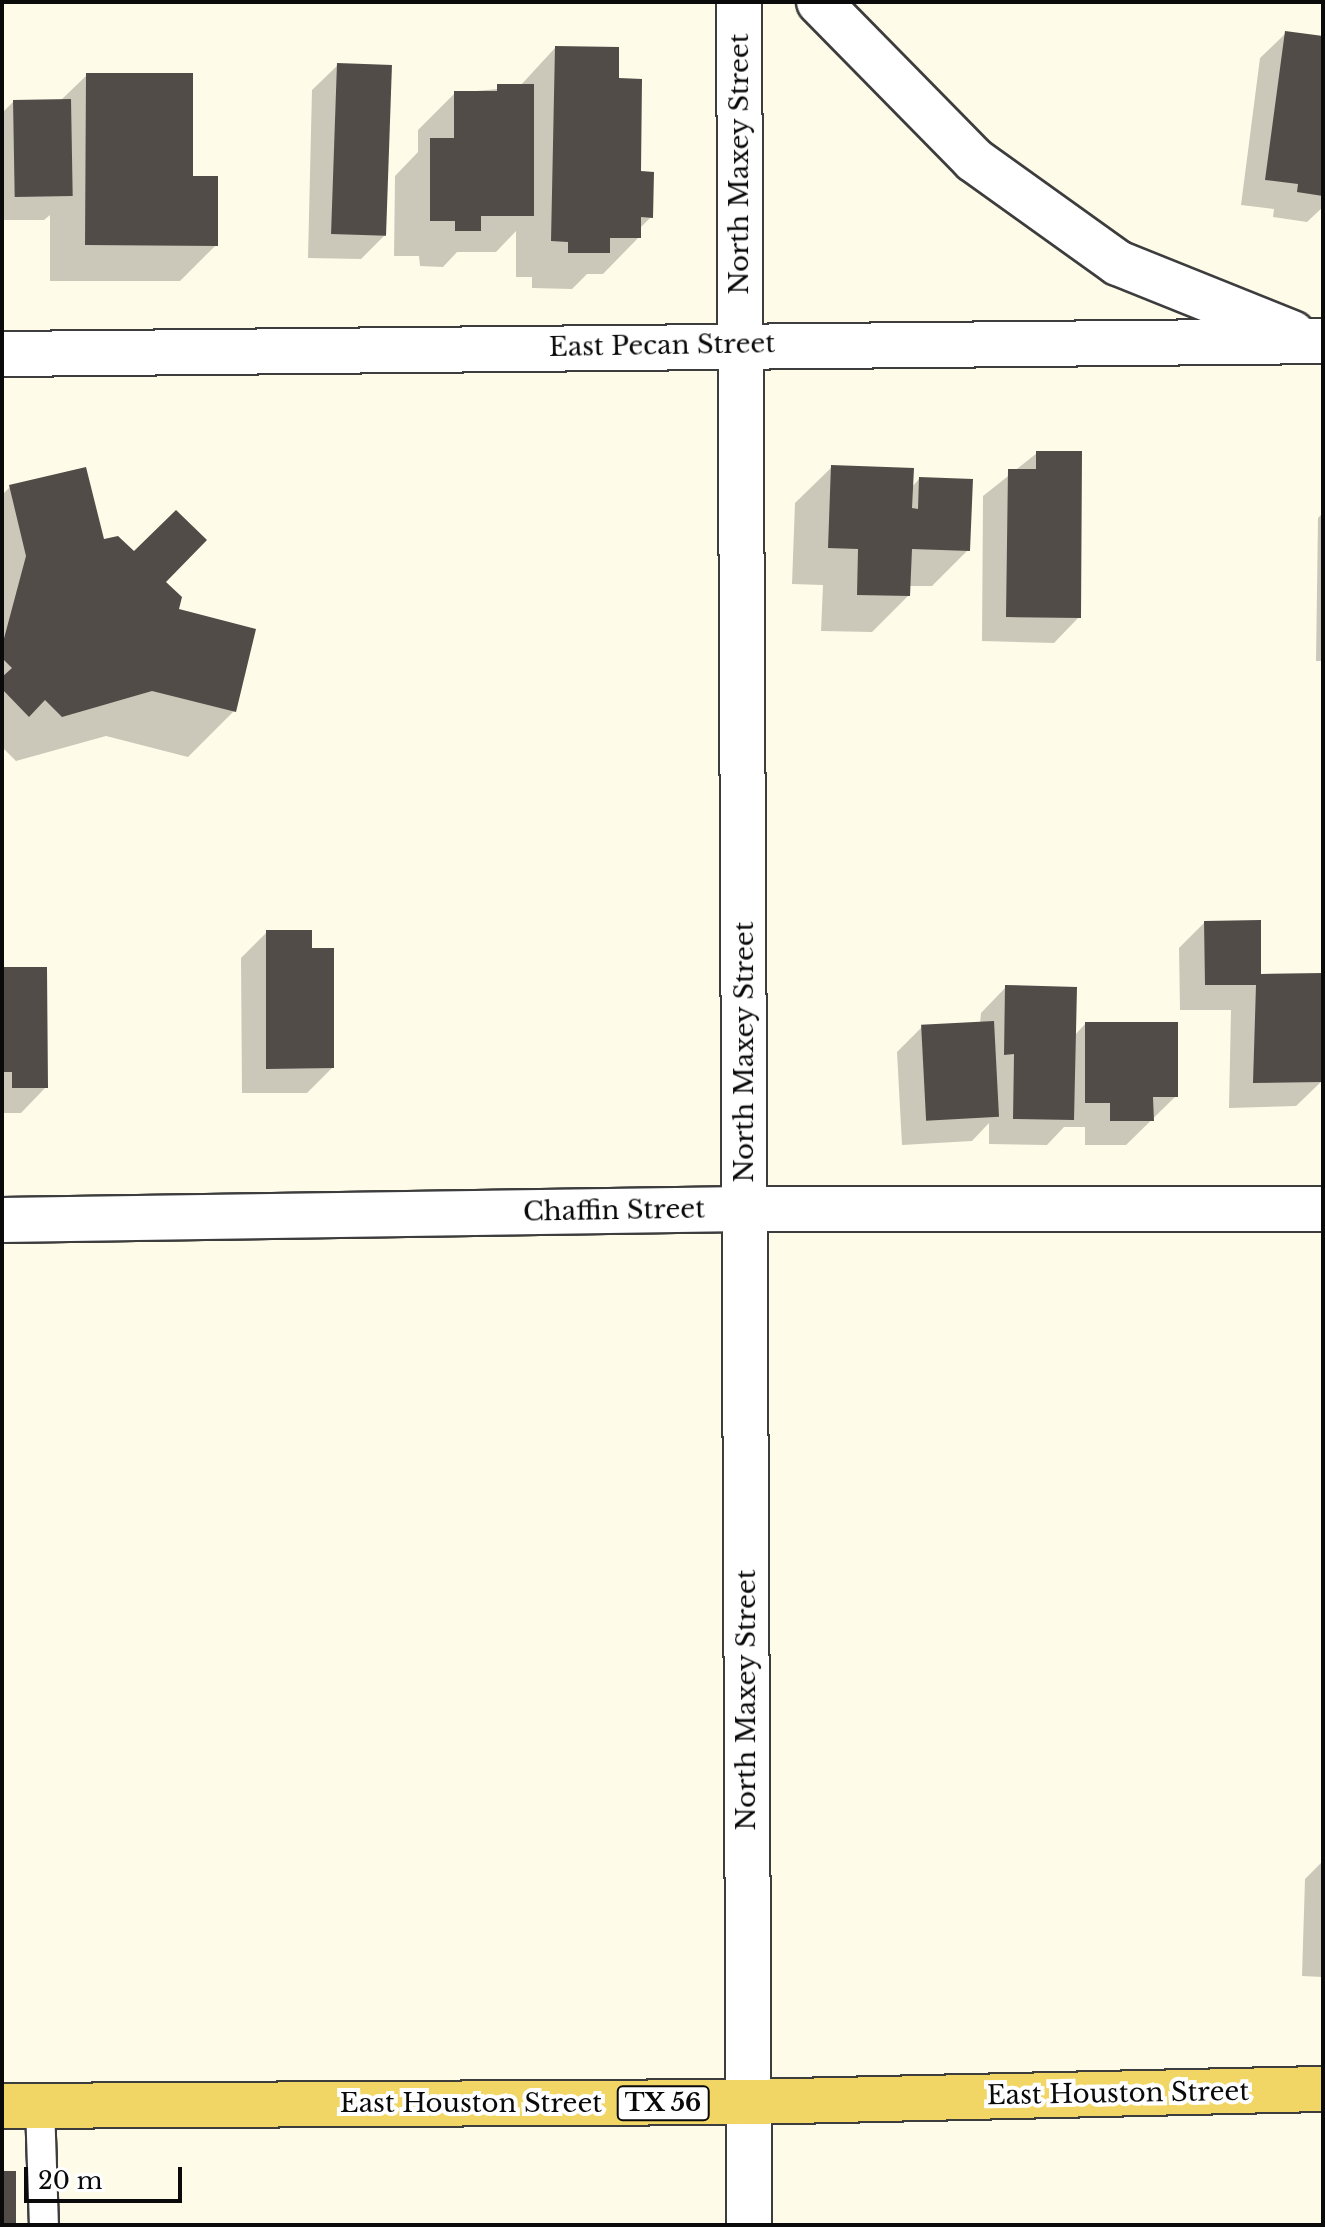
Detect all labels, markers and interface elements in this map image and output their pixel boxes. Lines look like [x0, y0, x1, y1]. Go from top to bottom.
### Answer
street label: North Maxey Street [724, 33, 756, 295]
street label: East Pecan Street [549, 328, 775, 364]
street label: North Maxey Street [729, 921, 761, 1183]
street label: Chaffin Street [523, 1194, 705, 1228]
street label: North Maxey Street [731, 1569, 763, 1831]
street label: East Houston Street [987, 2076, 1249, 2112]
road number: TX 56 [615, 2083, 711, 2123]
street label: East Houston Street [340, 2088, 602, 2120]
scale bar [28, 2151, 186, 2201]
text: 20 m [38, 2166, 103, 2195]

